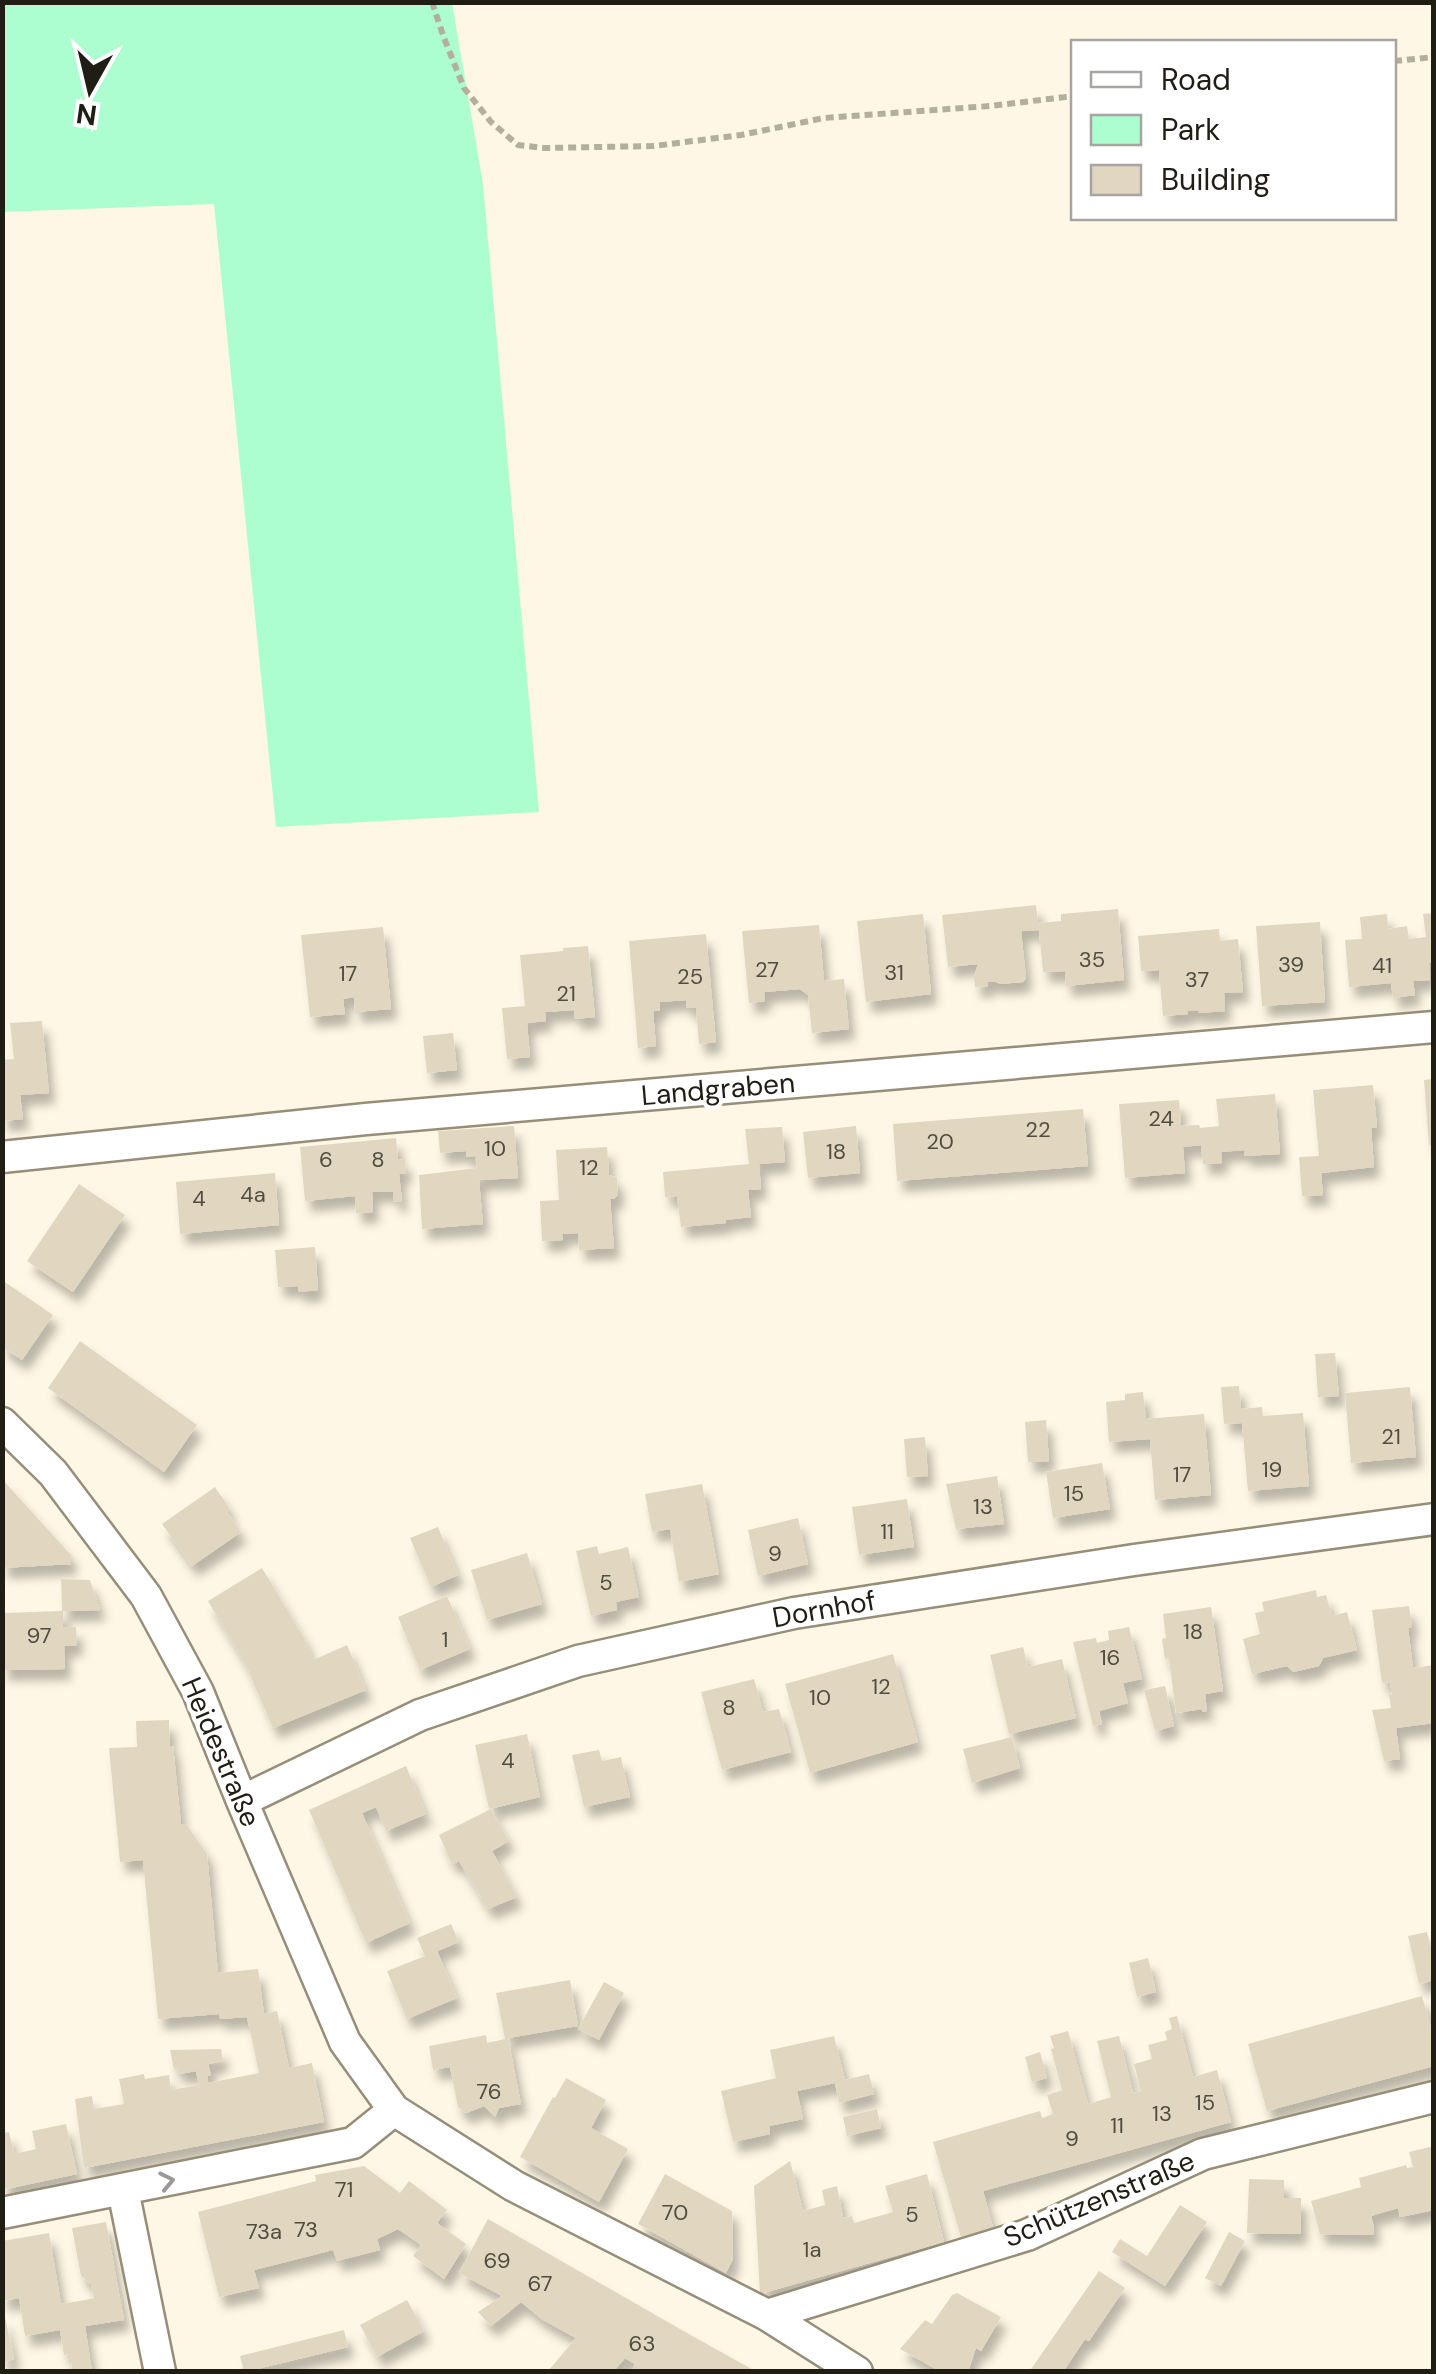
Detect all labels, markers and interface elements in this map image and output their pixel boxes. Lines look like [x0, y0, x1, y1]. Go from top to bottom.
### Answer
north arrow [40, 40, 140, 140]
legend [1071, 40, 1396, 220]
text: Road [1161, 60, 1231, 99]
text: N [74, 95, 99, 134]
text: Park [1161, 110, 1220, 149]
text: Building [1161, 160, 1270, 199]
house number: 35 [1079, 945, 1105, 974]
house number: 39 [1278, 950, 1304, 979]
house number: 41 [1372, 951, 1392, 980]
house number: 27 [755, 955, 779, 984]
house number: 31 [884, 958, 904, 987]
house number: 17 [339, 959, 357, 988]
house number: 25 [677, 962, 703, 991]
house number: 37 [1185, 965, 1209, 994]
house number: 21 [556, 979, 576, 1008]
street label: Landgraben [640, 1064, 796, 1114]
house number: 24 [1148, 1104, 1174, 1133]
house number: 22 [1025, 1115, 1051, 1144]
house number: 20 [926, 1127, 954, 1156]
house number: 10 [484, 1134, 506, 1163]
house number: 18 [826, 1137, 846, 1166]
house number: 6 [319, 1145, 333, 1174]
house number: 8 [371, 1145, 385, 1174]
house number: 12 [579, 1153, 599, 1182]
house number: 4a [240, 1180, 266, 1209]
house number: 4 [192, 1184, 206, 1213]
house number: 21 [1381, 1422, 1401, 1451]
house number: 19 [1262, 1455, 1282, 1484]
house number: 17 [1173, 1460, 1191, 1489]
house number: 15 [1064, 1479, 1084, 1508]
house number: 13 [973, 1492, 993, 1521]
house number: 11 [880, 1517, 894, 1546]
house number: 9 [768, 1539, 782, 1568]
house number: 5 [599, 1568, 613, 1597]
street label: Dornhof [769, 1582, 879, 1636]
house number: 18 [1183, 1617, 1203, 1646]
house number: 97 [27, 1621, 52, 1650]
house number: 1 [442, 1625, 448, 1654]
house number: 16 [1100, 1643, 1120, 1672]
street label: Heidestraße [173, 1672, 269, 1832]
house number: 12 [871, 1672, 891, 1701]
house number: 10 [809, 1683, 831, 1712]
house number: 8 [722, 1693, 736, 1722]
house number: 4 [501, 1746, 515, 1775]
house number: 76 [477, 2077, 502, 2106]
house number: 15 [1195, 2088, 1215, 2117]
house number: 13 [1152, 2099, 1172, 2128]
house number: 11 [1110, 2111, 1124, 2140]
house number: 9 [1065, 2124, 1079, 2153]
street label: Schützenstraße [998, 2142, 1200, 2256]
one-way arrow [158, 2172, 175, 2193]
house number: 71 [335, 2175, 353, 2204]
house number: 70 [662, 2198, 688, 2227]
house number: 5 [905, 2200, 919, 2229]
house number: 73 [294, 2215, 318, 2244]
house number: 73a [246, 2217, 282, 2246]
house number: 1a [803, 2235, 821, 2264]
house number: 69 [483, 2246, 511, 2275]
house number: 67 [528, 2269, 553, 2298]
house number: 63 [629, 2329, 655, 2358]

